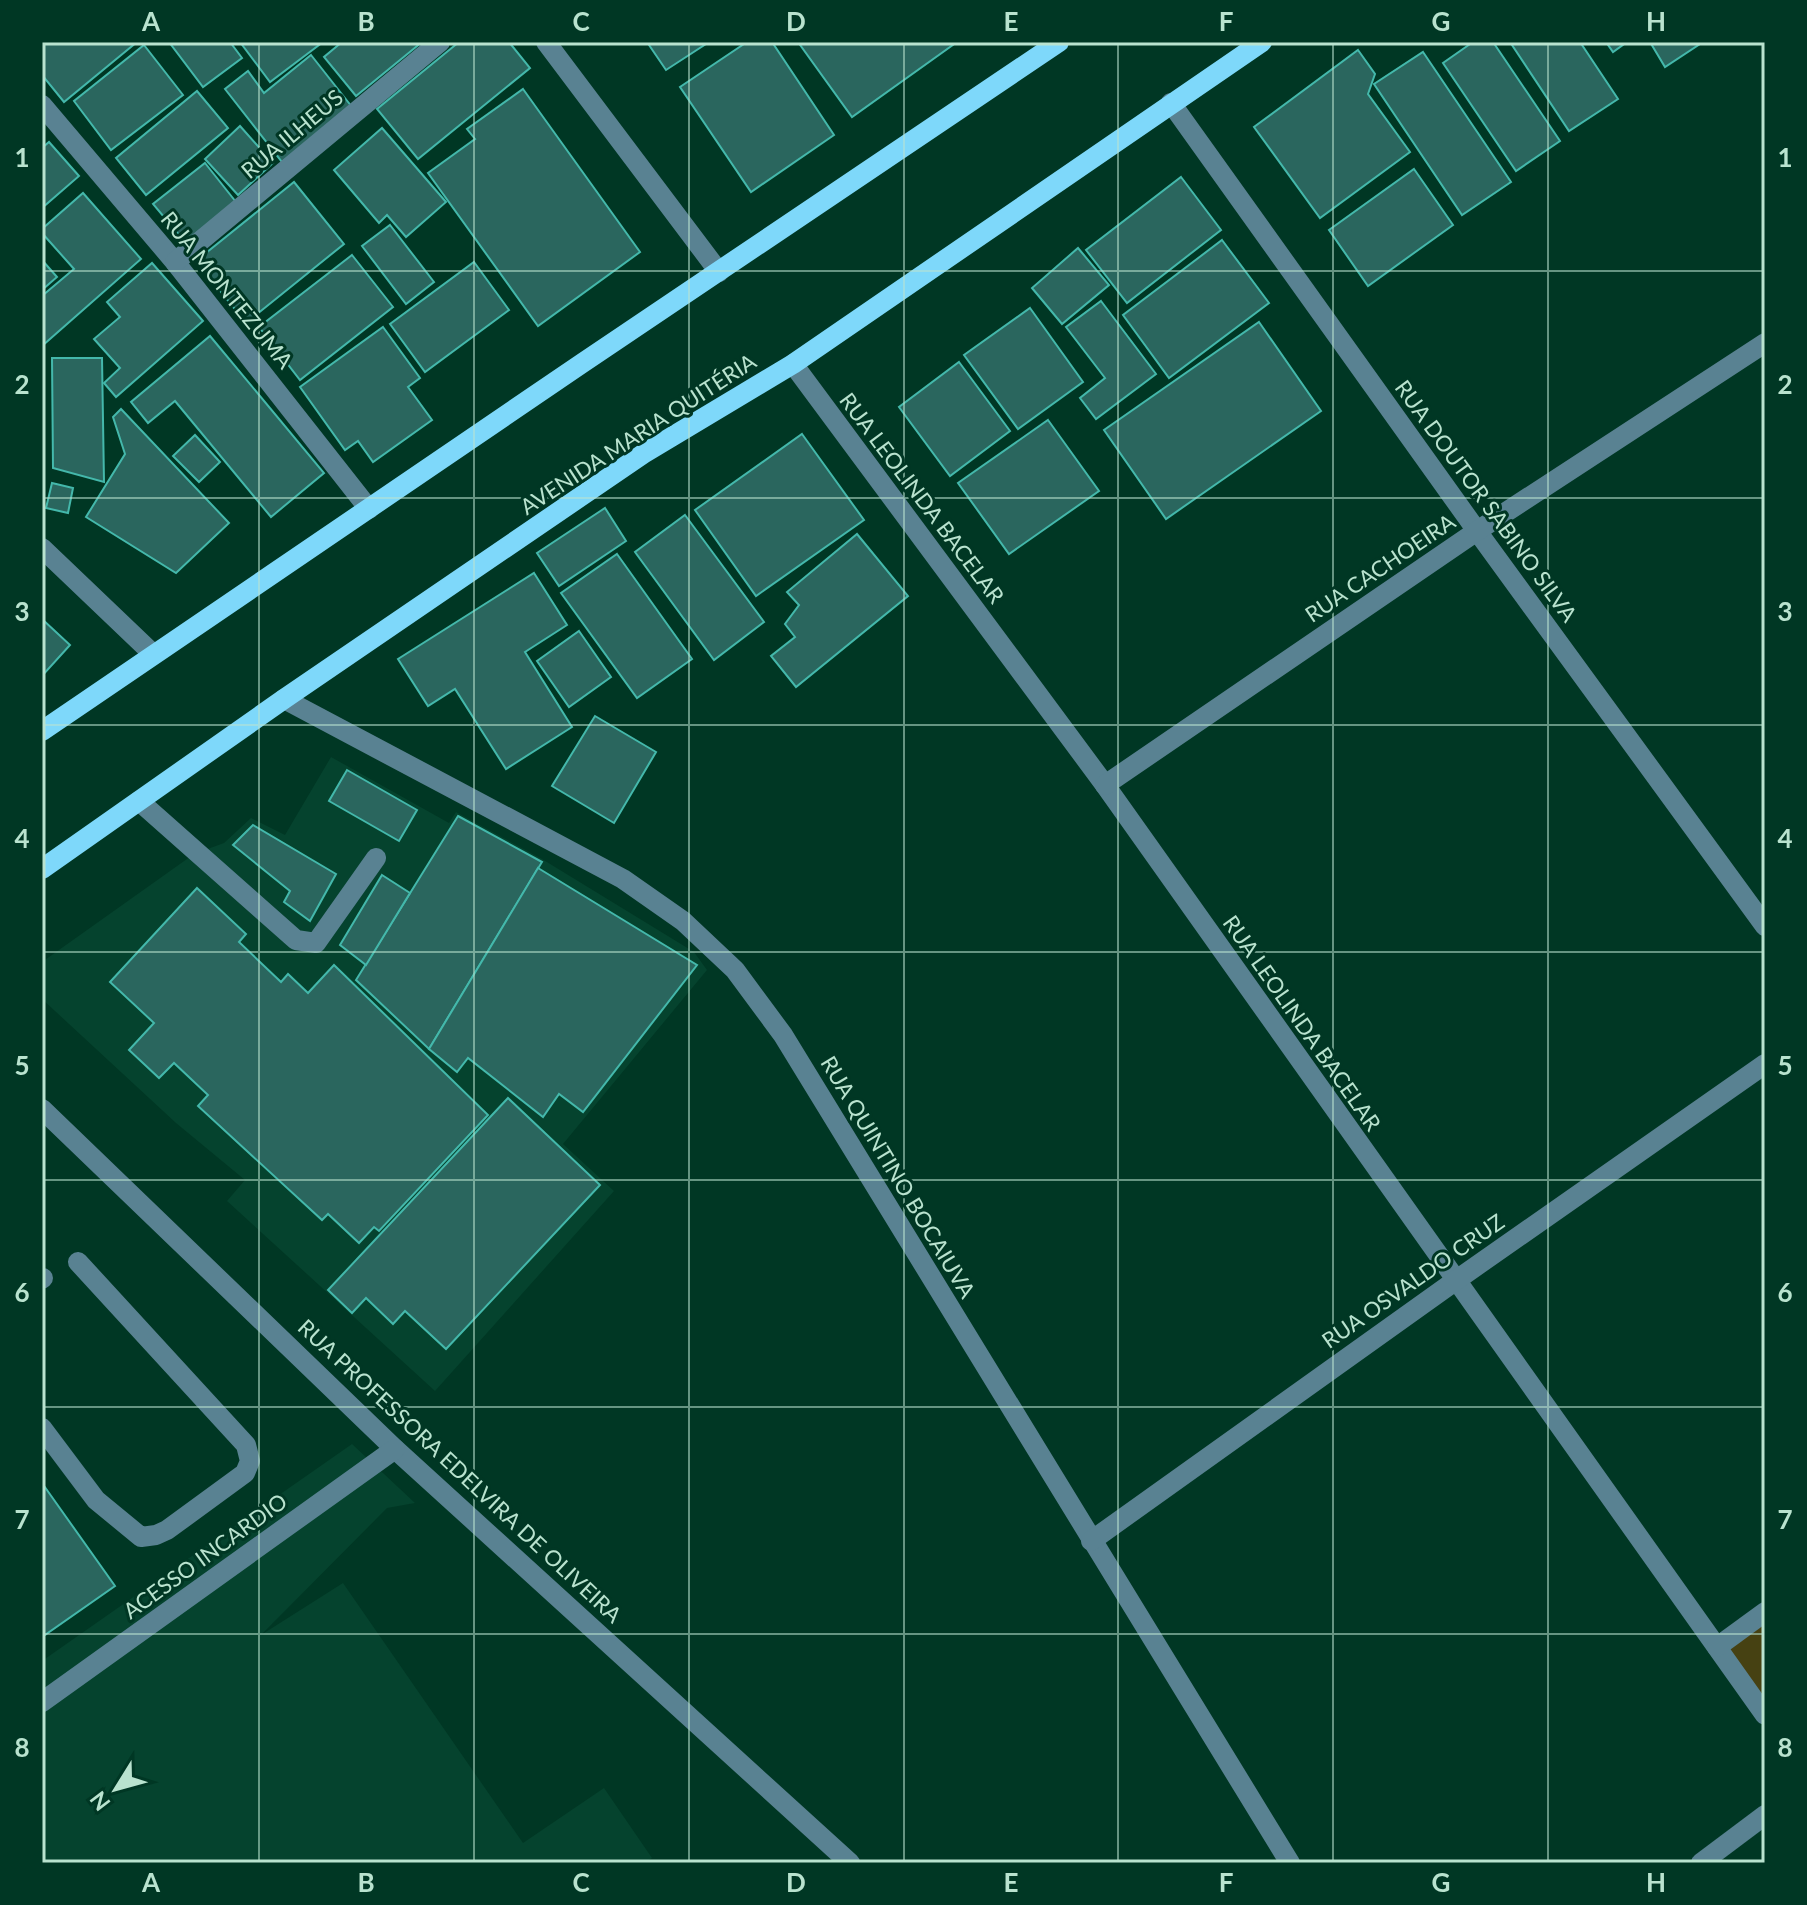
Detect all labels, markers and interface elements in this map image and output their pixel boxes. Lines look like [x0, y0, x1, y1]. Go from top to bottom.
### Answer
text: A [141, 5, 161, 37]
text: B [357, 5, 375, 37]
text: C [572, 5, 590, 37]
text: D [786, 5, 806, 37]
text: E [1004, 5, 1018, 37]
text: F [1219, 5, 1233, 37]
text: G [1432, 5, 1450, 37]
text: H [1646, 5, 1666, 37]
street label: RUA ILHEUS [235, 83, 348, 184]
text: 1 [14, 141, 30, 173]
text: 1 [1777, 141, 1793, 173]
street label: RUA MONTEZUMA [156, 206, 299, 374]
street label: AVENIDA MARIA QUITÉRIA [515, 347, 761, 520]
text: 2 [14, 368, 30, 400]
text: 2 [1777, 368, 1793, 400]
street label: RUA DOUTOR SABINO SILVA [1390, 375, 1583, 627]
street label: RUA LEOLINDA BACELAR [834, 387, 1011, 609]
street label: RUA CACHOEIRA [1300, 507, 1460, 628]
text: 3 [14, 595, 30, 627]
text: 3 [1777, 595, 1793, 627]
text: 4 [14, 822, 30, 854]
text: 4 [1777, 822, 1793, 854]
street label: RUA LEOLINDA BACELAR [1218, 910, 1387, 1136]
text: 5 [14, 1049, 30, 1081]
text: 5 [1777, 1049, 1793, 1081]
street label: RUA QUINTINO BOCAIUVA [815, 1051, 982, 1303]
street label: RUA OSVALDO CRUZ [1316, 1208, 1509, 1354]
text: 6 [14, 1276, 30, 1308]
text: 6 [1777, 1276, 1793, 1308]
street label: RUA PROFESSORA EDELVIRA DE OLIVEIRA [293, 1313, 628, 1628]
street label: ACESSO INCARDIO [118, 1487, 292, 1624]
text: 7 [14, 1503, 30, 1535]
text: 7 [1777, 1503, 1793, 1535]
text: 8 [14, 1731, 30, 1763]
text: 8 [1777, 1731, 1793, 1763]
north arrow [76, 1749, 156, 1829]
text: N [84, 1786, 116, 1816]
text: A [141, 1866, 161, 1898]
text: B [357, 1866, 375, 1898]
text: C [572, 1866, 590, 1898]
text: D [786, 1866, 806, 1898]
text: E [1004, 1866, 1018, 1898]
text: F [1219, 1866, 1233, 1898]
text: G [1432, 1866, 1450, 1898]
text: H [1646, 1866, 1666, 1898]

